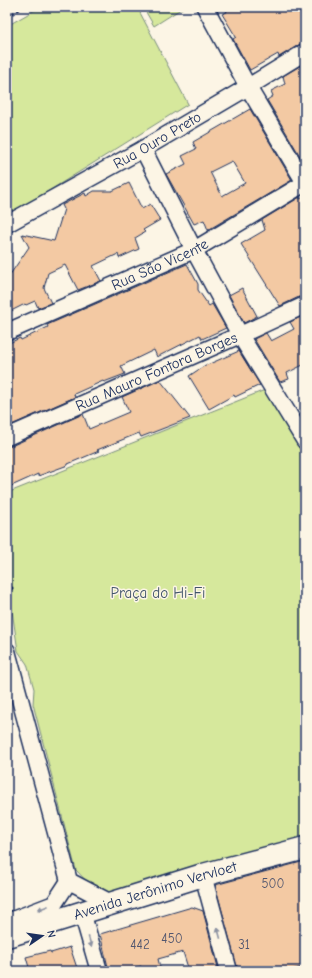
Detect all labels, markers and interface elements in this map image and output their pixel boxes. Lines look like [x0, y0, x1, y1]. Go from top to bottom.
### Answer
street label: Rua Ouro Preto [110, 108, 205, 173]
street label: Rua São Vicente [109, 234, 212, 294]
street label: Rua Mauro Fontora Borges [73, 328, 240, 415]
park label: Praça do Hi-Fi [110, 584, 206, 602]
street label: Avenida Jerônimo Vervloet [71, 857, 239, 924]
house number: 500 [262, 876, 285, 891]
one-way arrow [37, 906, 49, 912]
north arrow [22, 916, 62, 956]
one-way arrow [216, 927, 222, 939]
text: N [44, 929, 58, 939]
house number: 450 [161, 931, 183, 946]
one-way arrow [88, 935, 94, 948]
house number: 442 [130, 937, 150, 952]
house number: 31 [238, 937, 250, 952]

